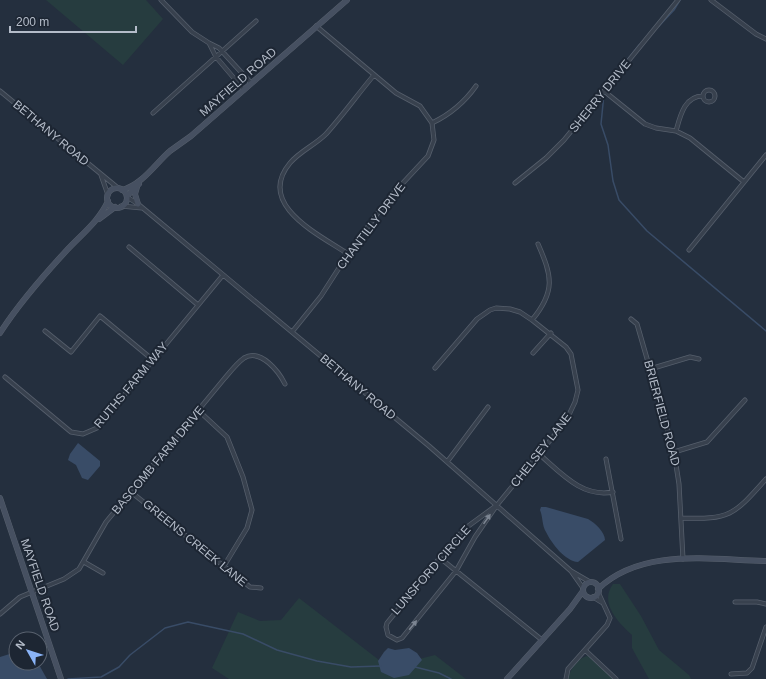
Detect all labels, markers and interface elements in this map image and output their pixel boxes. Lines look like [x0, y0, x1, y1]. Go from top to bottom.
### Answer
scale bar [10, 8, 136, 34]
text: 200 m [16, 15, 49, 29]
street label: MAYFIELD ROAD [197, 45, 279, 119]
street label: SHERRY DRIVE [566, 57, 634, 135]
street label: BETHANY ROAD [10, 97, 92, 169]
street label: CHANTILLY DRIVE [334, 180, 408, 272]
street label: RUTHS FARM WAY [91, 339, 171, 431]
street label: BETHANY ROAD [317, 351, 399, 423]
street label: BRIERFIELD ROAD [641, 359, 683, 468]
street label: BASCOMB FARM DRIVE [109, 403, 207, 517]
street label: CHELSEY LANE [508, 410, 574, 490]
street label: GREENS CREEK LANE [140, 497, 250, 589]
one-way arrow [483, 514, 491, 524]
street label: LUNSFORD CIRCLE [389, 523, 473, 617]
street label: MAYFIELD ROAD [18, 537, 63, 634]
one-way arrow [408, 620, 417, 631]
north arrow [8, 631, 48, 671]
text: N [13, 638, 27, 652]

